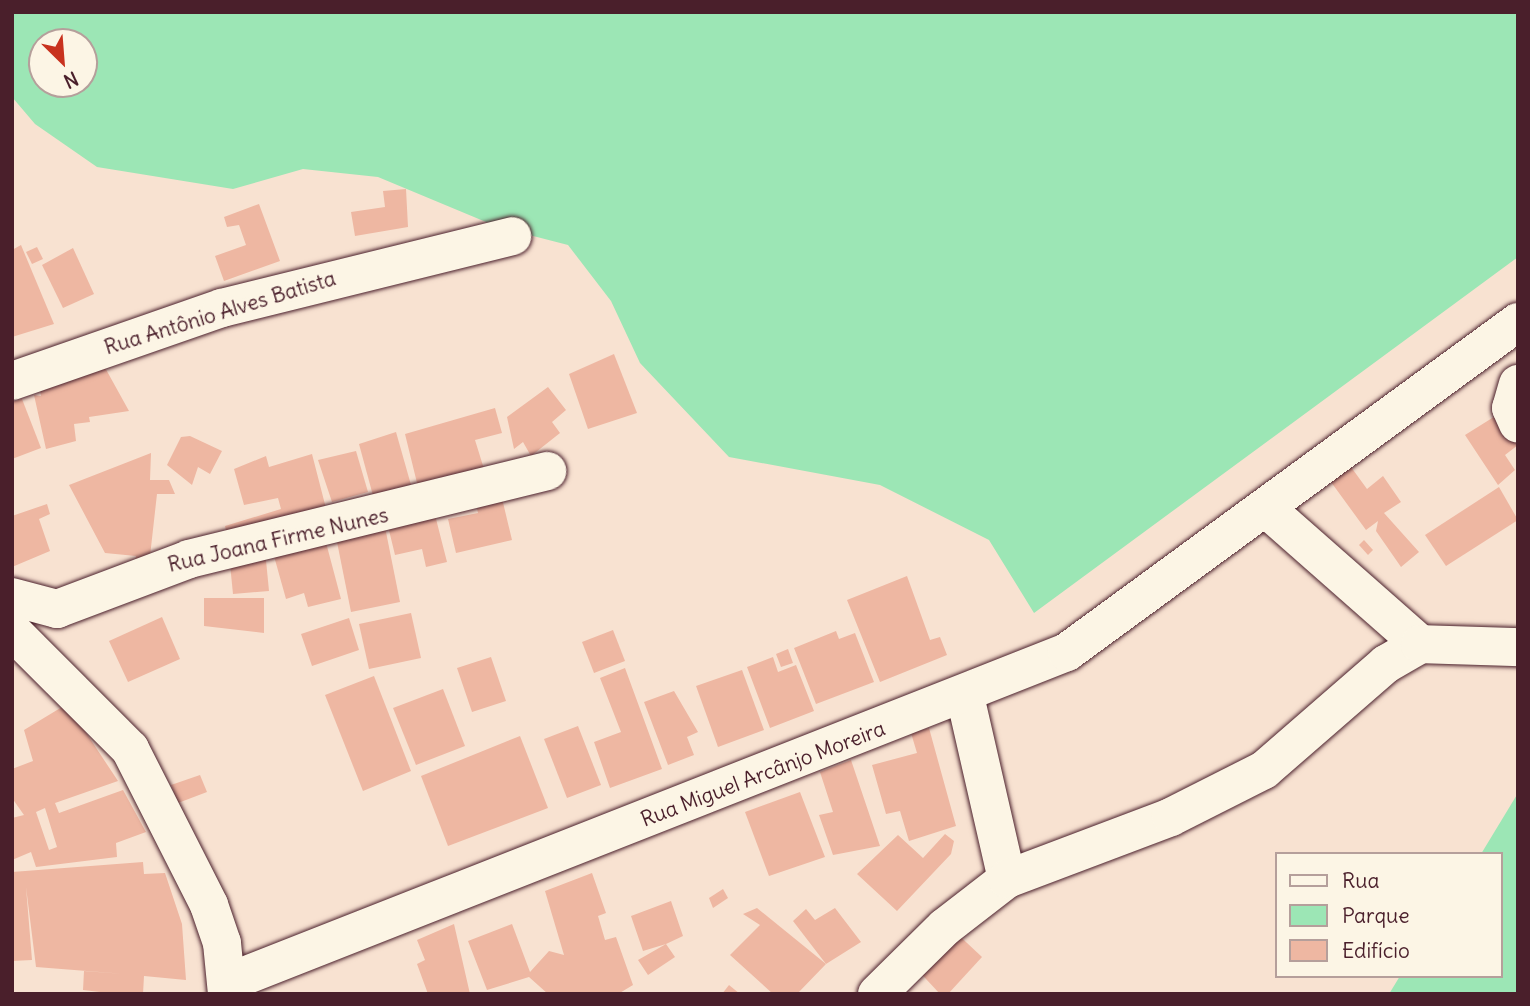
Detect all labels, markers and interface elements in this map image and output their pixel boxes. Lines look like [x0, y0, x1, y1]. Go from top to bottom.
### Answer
north arrow [28, 28, 98, 98]
text: N [60, 67, 82, 94]
street label: Rua Antônio Alves Batista [101, 266, 339, 360]
street label: Rua Joana Firme Nunes [165, 502, 391, 578]
street label: Rua Miguel Arcânjo Moreira [637, 716, 889, 832]
legend [1274, 852, 1502, 978]
text: Rua [1342, 867, 1379, 894]
text: Parque [1342, 902, 1410, 929]
text: Edifício [1342, 937, 1410, 964]

